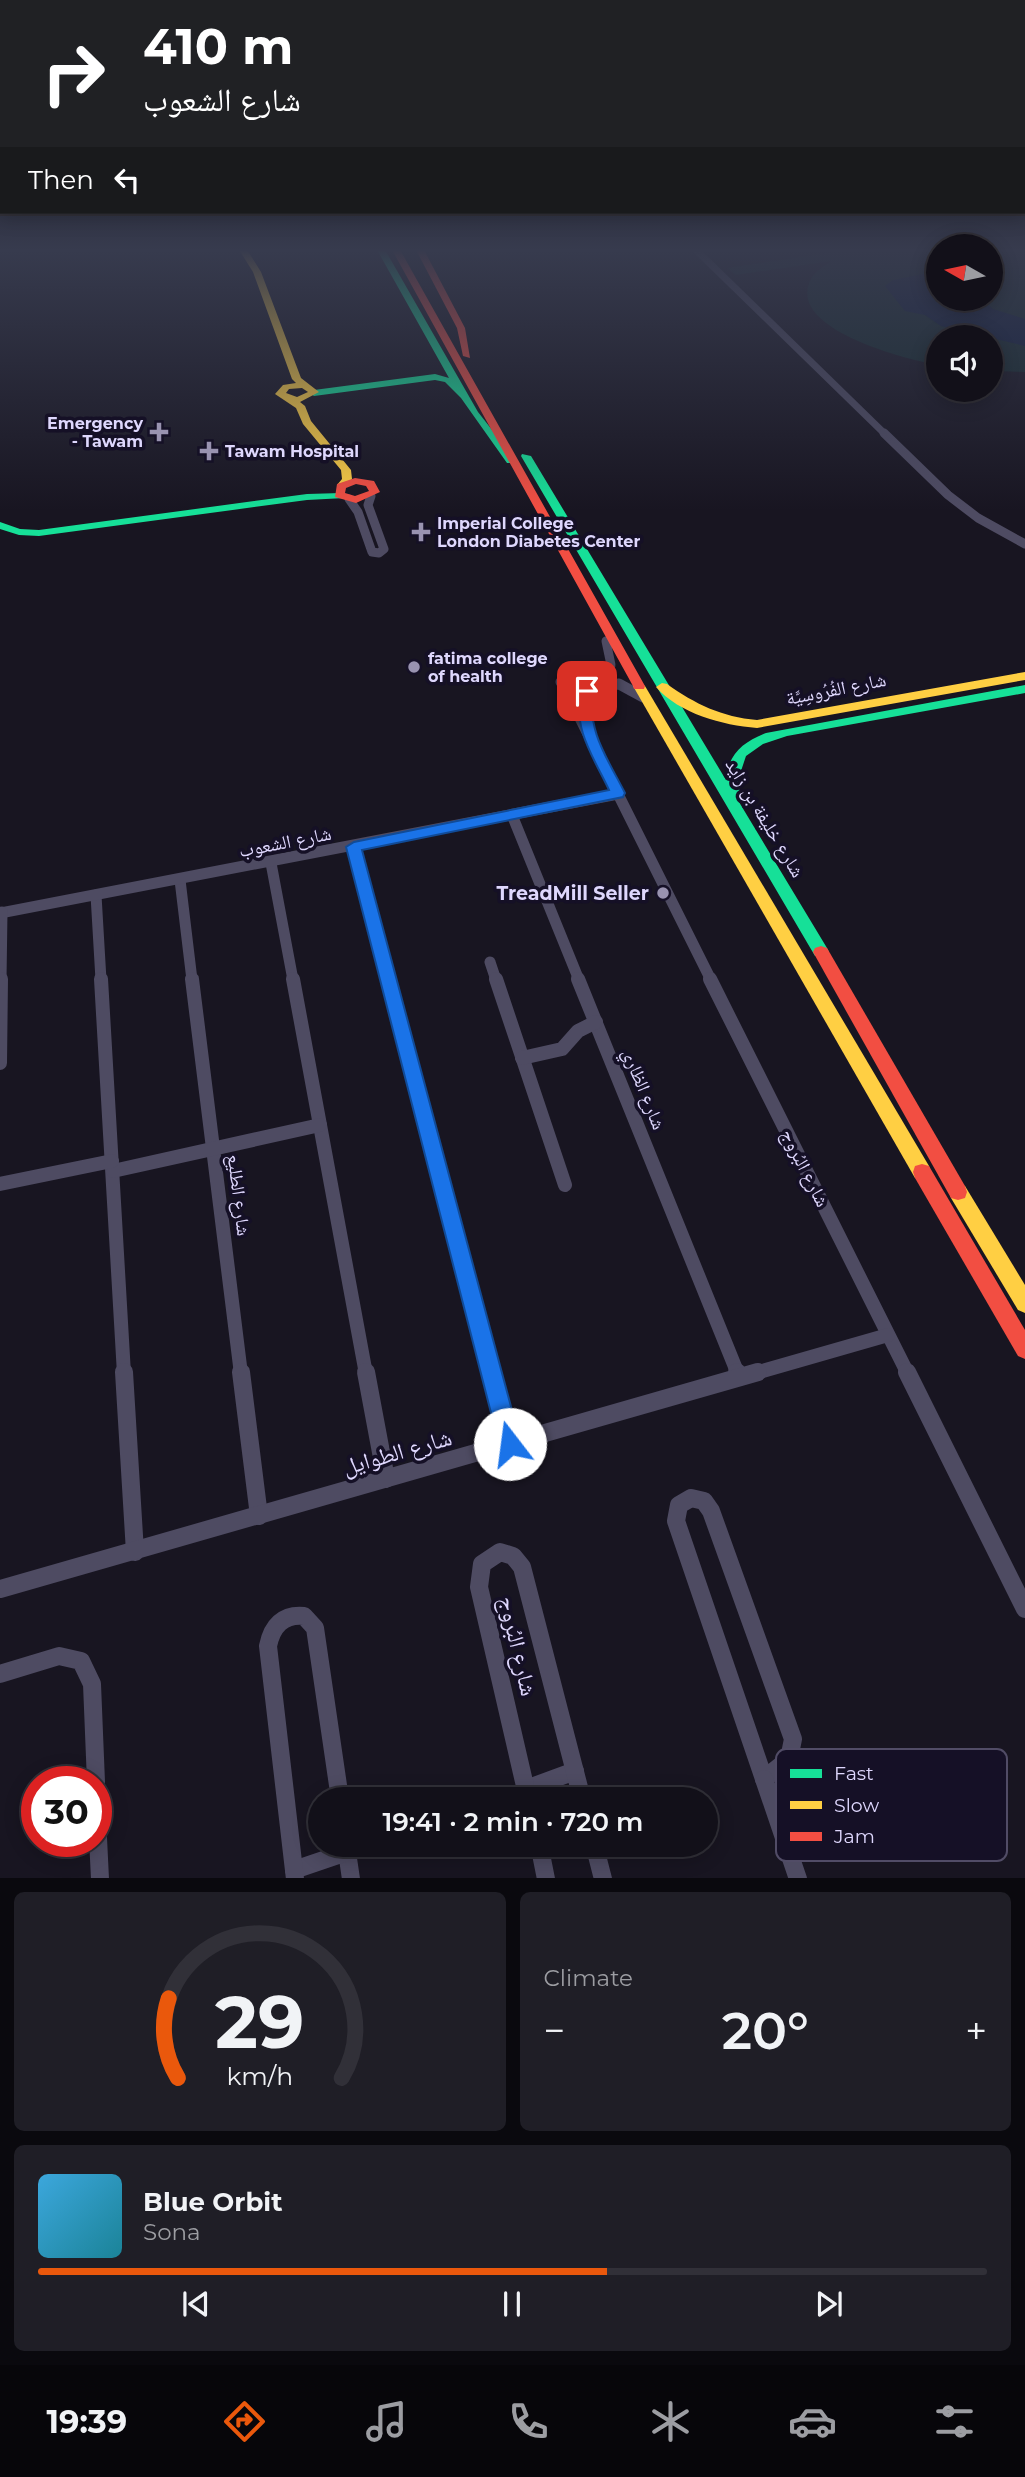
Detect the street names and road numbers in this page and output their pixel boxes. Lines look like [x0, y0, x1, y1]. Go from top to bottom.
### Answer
street label: شارع الفُرُوسِيَّة [784, 668, 888, 710]
street label: شارع خليفة بن زايد [721, 755, 809, 881]
street label: شارع الشعوب [237, 822, 333, 862]
street label: شارع الظاري [614, 1045, 671, 1134]
street label: شارع البُروج [776, 1125, 834, 1211]
street label: شارع الطليع [222, 1153, 255, 1237]
street label: شارع الطوايل [339, 1423, 455, 1482]
street label: شارع البُروج [492, 1593, 543, 1699]

